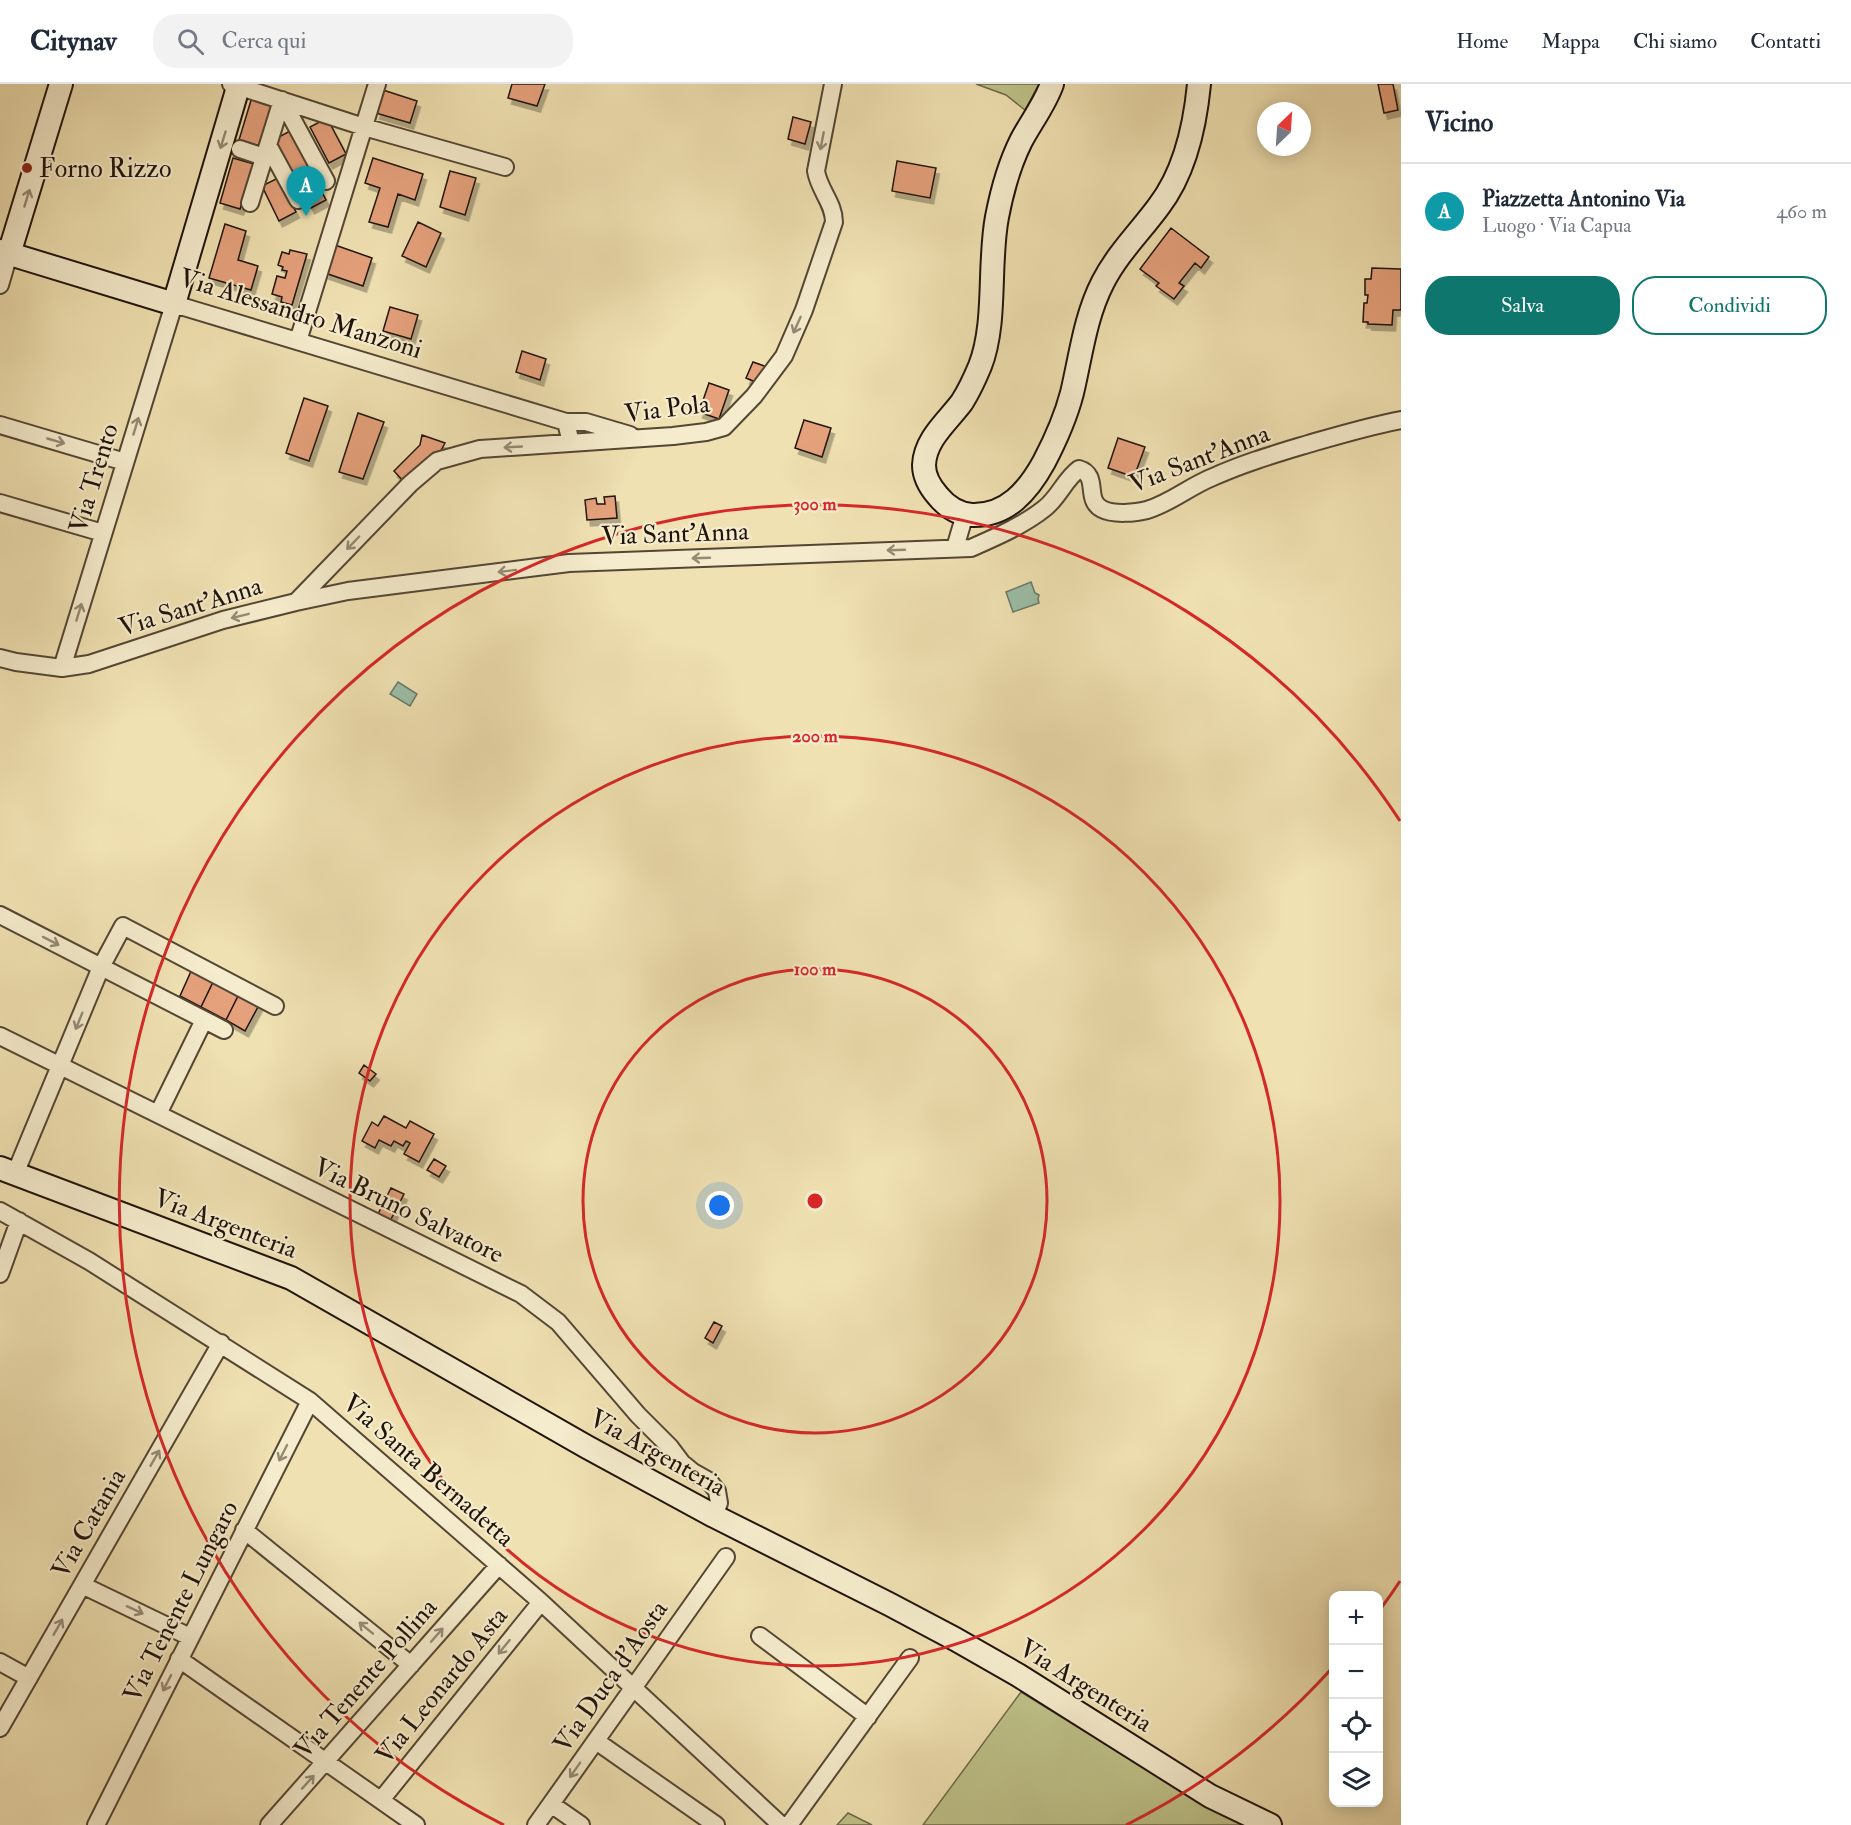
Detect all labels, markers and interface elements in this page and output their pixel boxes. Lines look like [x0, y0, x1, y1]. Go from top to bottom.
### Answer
search box [153, 14, 573, 68]
text: Citynav [30, 24, 117, 59]
icon: search [174, 25, 207, 58]
text: Cerca qui [222, 27, 306, 55]
text: Home [1456, 28, 1508, 55]
text: Mappa [1541, 28, 1600, 55]
text: Chi siamo [1633, 28, 1717, 55]
text: Contatti [1750, 28, 1821, 55]
north arrow [1257, 102, 1311, 156]
text: Vicino [1425, 107, 1493, 139]
one-way arrow [217, 130, 228, 149]
one-way arrow [816, 131, 827, 151]
place label: Forno Rizzo [39, 153, 171, 185]
marker: Forno Rizzo [20, 161, 34, 175]
pin: A [286, 166, 326, 216]
text: Piazzetta Antonino Via [1482, 185, 1685, 213]
one-way arrow [22, 189, 33, 208]
text: A [1438, 199, 1451, 224]
text: 460 m [1776, 199, 1827, 224]
text: Luogo · Via Capua [1482, 213, 1631, 238]
street label: Via Alessandro Manzoni [175, 262, 426, 366]
button: Salva [1425, 276, 1620, 335]
button: Condividi [1632, 276, 1827, 335]
one-way arrow [791, 316, 803, 334]
street label: Via Pola [623, 388, 712, 430]
one-way arrow [131, 417, 142, 436]
street label: Via Sant'Anna [1125, 417, 1274, 500]
street label: Via Trento [62, 420, 126, 537]
one-way arrow [46, 436, 65, 447]
one-way arrow [504, 441, 524, 452]
text: 300 m [793, 493, 838, 516]
street label: Via Sant'Anna [601, 515, 750, 553]
one-way arrow [346, 535, 361, 550]
one-way arrow [887, 544, 907, 556]
one-way arrow [692, 552, 712, 563]
one-way arrow [498, 565, 518, 576]
street label: Via Sant'Anna [115, 570, 266, 644]
one-way arrow [74, 603, 85, 622]
one-way arrow [230, 610, 249, 622]
text: 200 m [792, 725, 839, 748]
one-way arrow [41, 936, 59, 948]
text: 100 m [794, 958, 837, 981]
one-way arrow [73, 1012, 84, 1030]
street label: Via Bruno Salvatore [308, 1151, 509, 1271]
street label: Via Argenteria [149, 1182, 302, 1266]
your location [705, 1191, 734, 1220]
centre of rings [805, 1191, 825, 1211]
street label: Via Santa Bernadetta [336, 1387, 521, 1554]
street label: Via Argenteria [584, 1402, 732, 1504]
one-way arrow [277, 1444, 289, 1461]
one-way arrow [149, 1450, 161, 1467]
street label: Via Catania [45, 1463, 133, 1584]
street label: Via Tenente Lungaro [116, 1495, 246, 1708]
map controls [1329, 1591, 1383, 1807]
button: + [1329, 1591, 1383, 1645]
street label: Via Tenente Pollina [287, 1592, 444, 1765]
street label: Via Duca d'Aosta [547, 1594, 675, 1759]
street label: Via Leonardo Asta [369, 1600, 515, 1771]
one-way arrow [125, 1605, 143, 1617]
one-way arrow [52, 1619, 64, 1636]
one-way arrow [358, 1622, 374, 1635]
one-way arrow [430, 1628, 444, 1643]
street label: Via Argenteria [1013, 1632, 1158, 1740]
one-way arrow [497, 1639, 510, 1655]
button: − [1329, 1645, 1383, 1699]
one-way arrow [161, 1674, 172, 1692]
button: locate [1329, 1699, 1383, 1753]
button: layers [1329, 1753, 1383, 1807]
one-way arrow [569, 1761, 581, 1777]
one-way arrow [301, 1774, 315, 1789]

